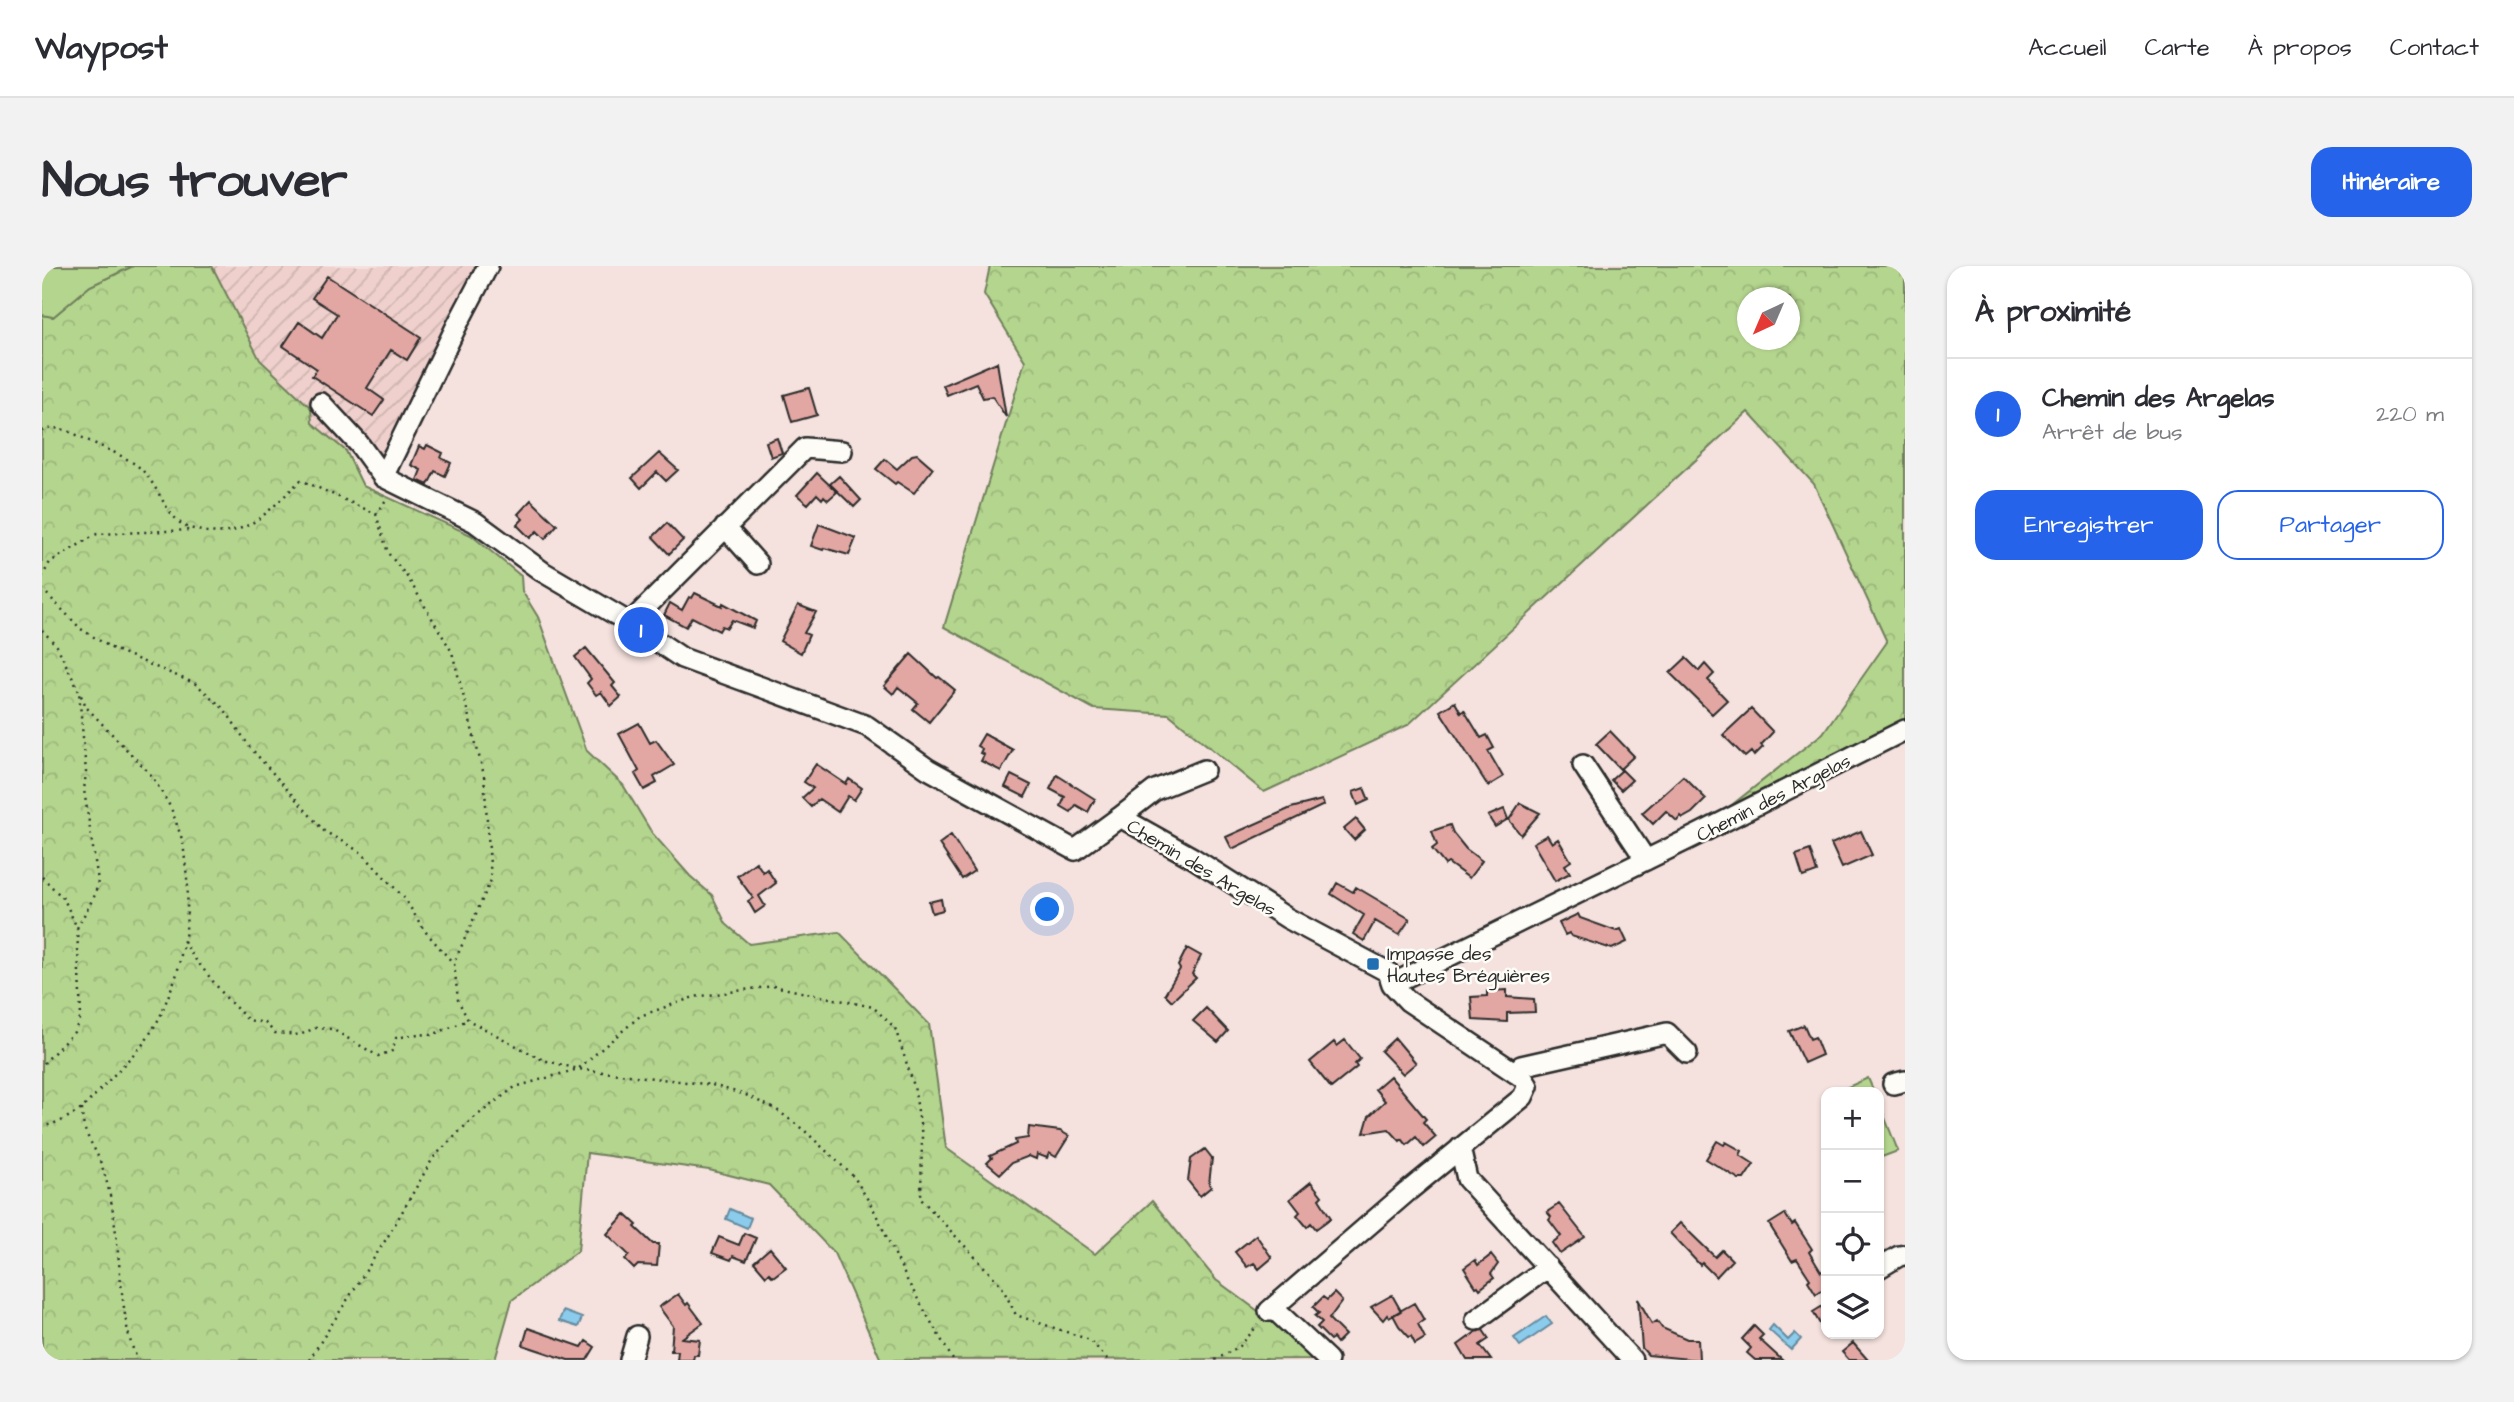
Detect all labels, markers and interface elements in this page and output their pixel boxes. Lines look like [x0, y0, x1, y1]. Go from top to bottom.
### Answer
text: Waypost [35, 25, 168, 71]
text: Accueil [2028, 31, 2107, 65]
text: Carte [2145, 31, 2210, 65]
text: À propos [2248, 31, 2352, 65]
text: Contact [2390, 31, 2479, 65]
button: Itinéraire [2311, 147, 2472, 217]
text: Nous trouver [42, 148, 348, 216]
north arrow [1737, 287, 1800, 350]
text: À proximité [1975, 291, 2131, 333]
text: Chemin des Argelas [2042, 380, 2275, 416]
text: 1 [1997, 398, 1999, 430]
text: 220 m [2376, 398, 2444, 430]
text: Arrêt de bus [2042, 416, 2183, 448]
button: Enregistrer [1975, 490, 2203, 560]
button: Partager [2217, 490, 2444, 560]
pin: 1 [618, 604, 664, 656]
street label: Chemin des Argelas [1692, 748, 1856, 850]
street label: Chemin des Argelas [1121, 813, 1281, 924]
your location [1030, 892, 1064, 926]
place label: Impasse des Hautes Bréguières [1387, 941, 1550, 991]
marker: Impasse des Hautes Bréguières [1365, 956, 1381, 972]
map controls [1821, 1087, 1884, 1339]
button: + [1821, 1087, 1884, 1150]
button: − [1821, 1150, 1884, 1213]
button: locate [1821, 1213, 1884, 1276]
button: layers [1821, 1276, 1884, 1339]

